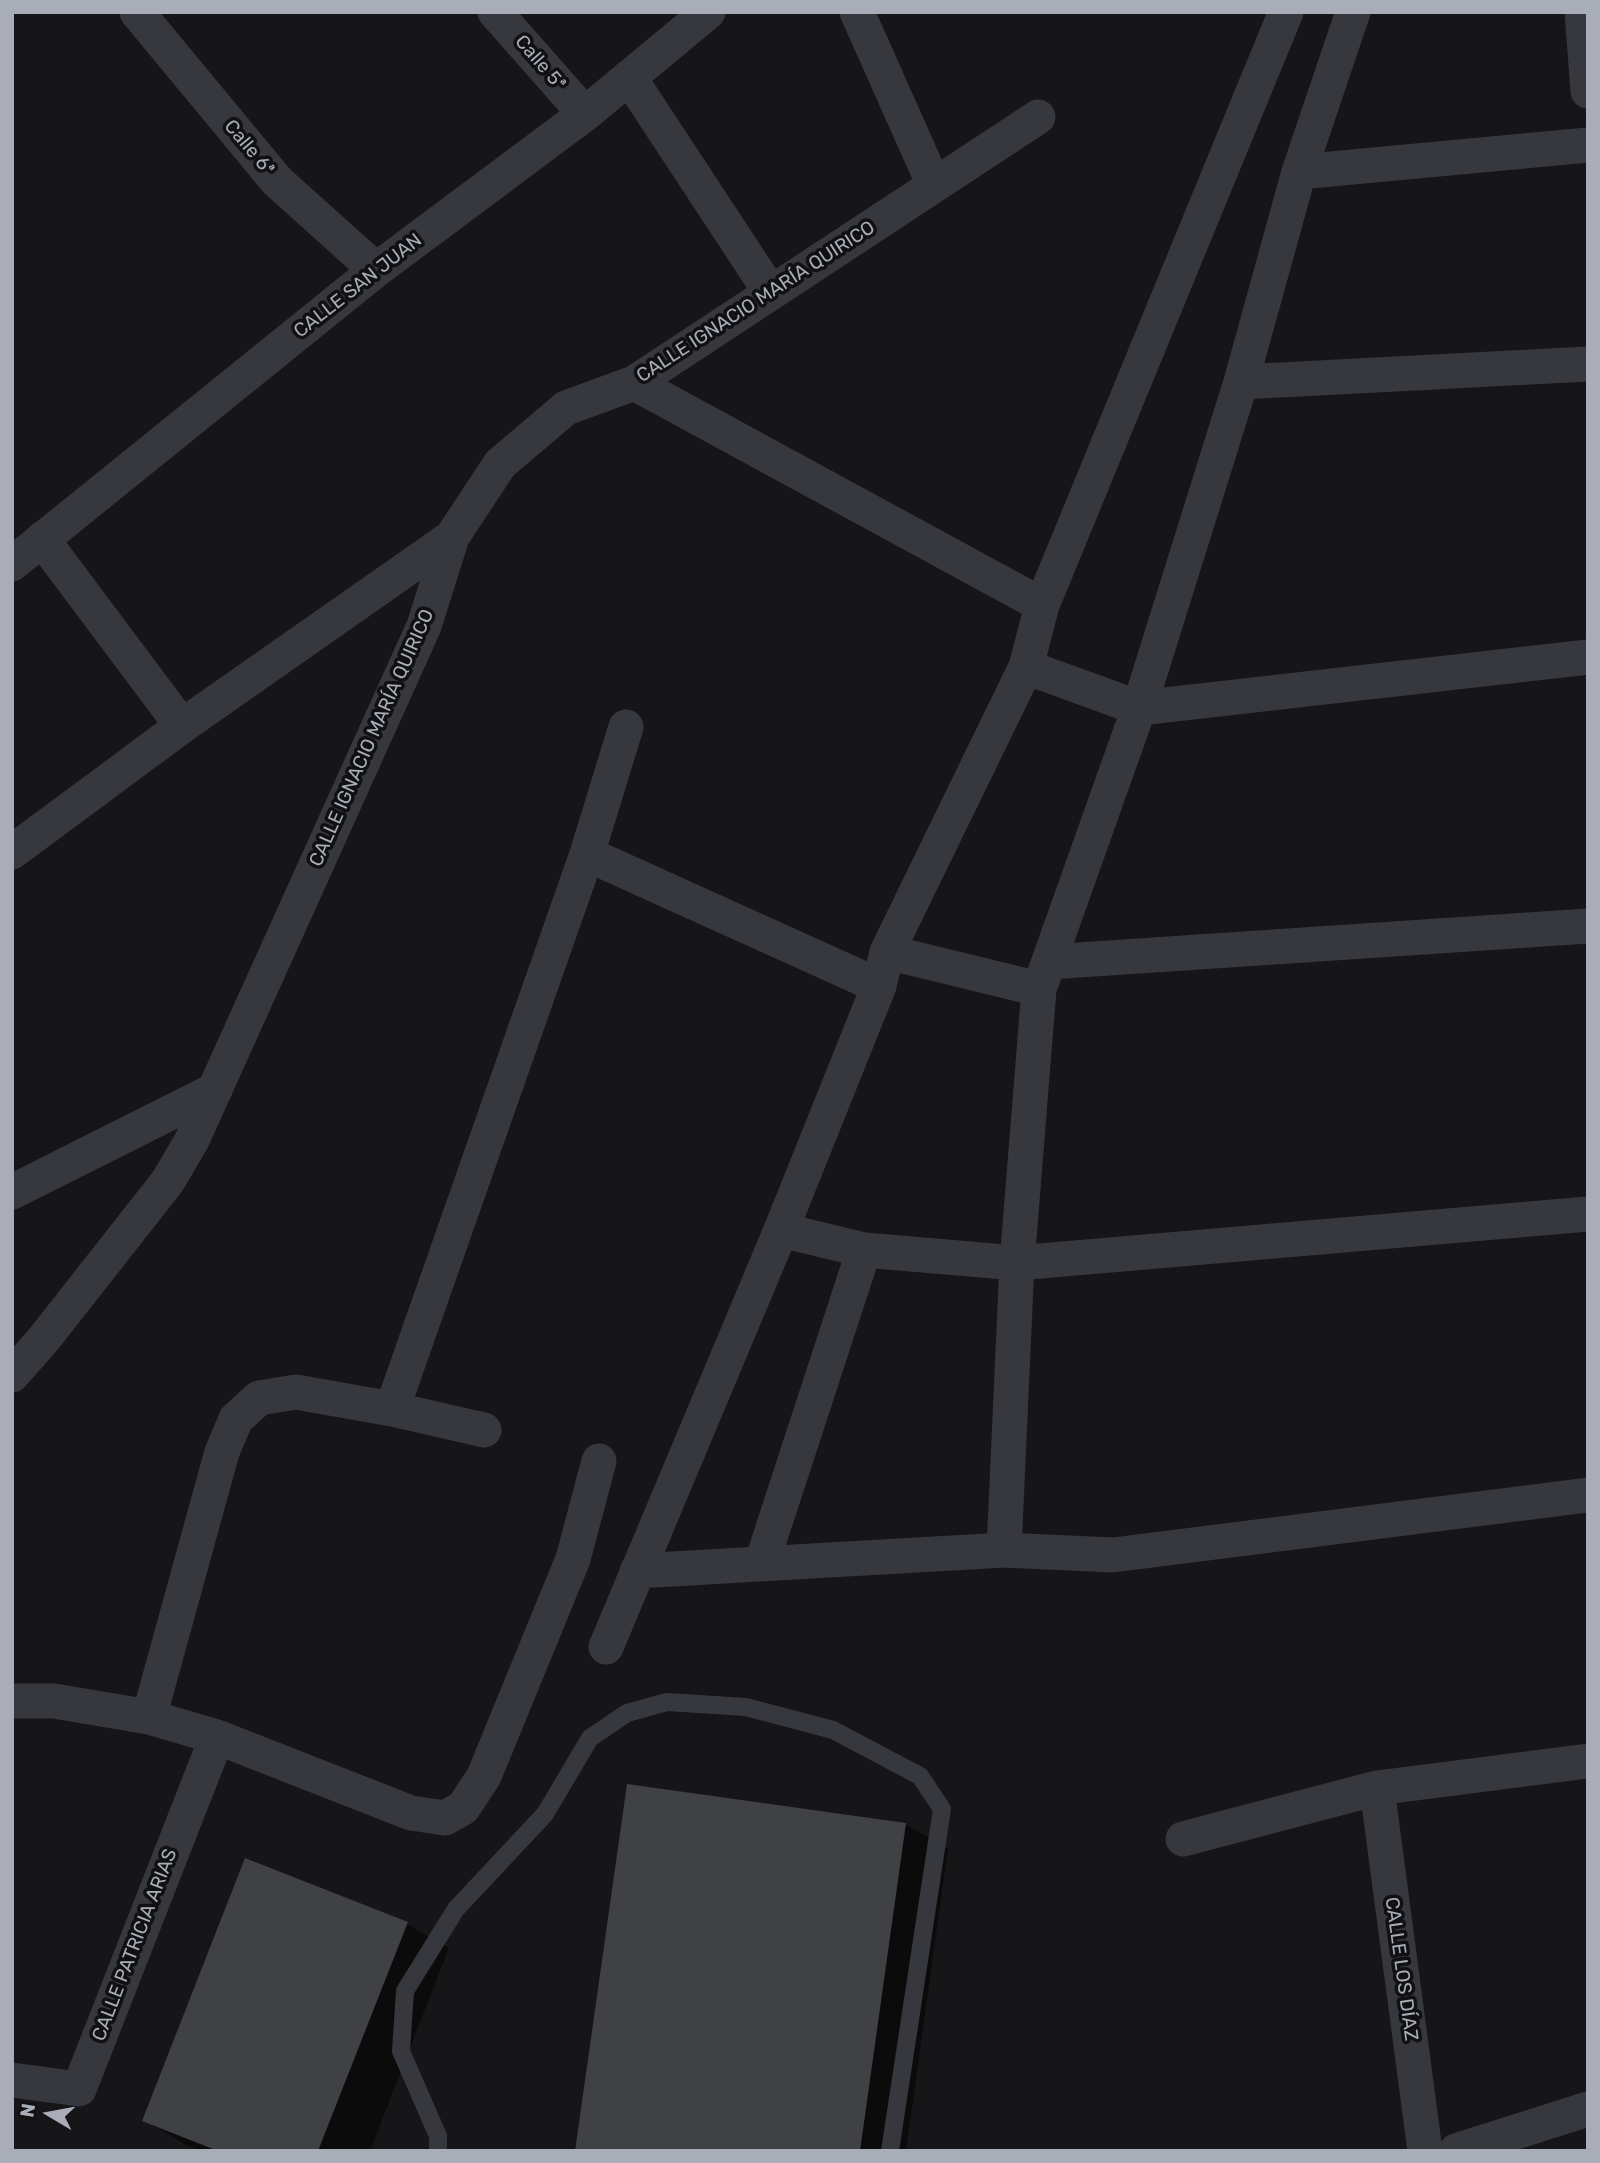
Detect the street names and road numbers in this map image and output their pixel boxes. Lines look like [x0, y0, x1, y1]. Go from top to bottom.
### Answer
street label: Calle 5ª [510, 31, 570, 95]
street label: Calle 6ª [219, 115, 279, 181]
street label: CALLE IGNACIO MARÍA QUIRICO [633, 216, 879, 388]
street label: CALLE SAN JUAN [289, 229, 427, 343]
street label: CALLE IGNACIO MARÍA QUIRICO [305, 606, 439, 870]
street label: CALLE PATRICIA ARIAS [88, 1846, 182, 2044]
street label: CALLE LOS DÍAZ [1380, 1896, 1422, 2042]

